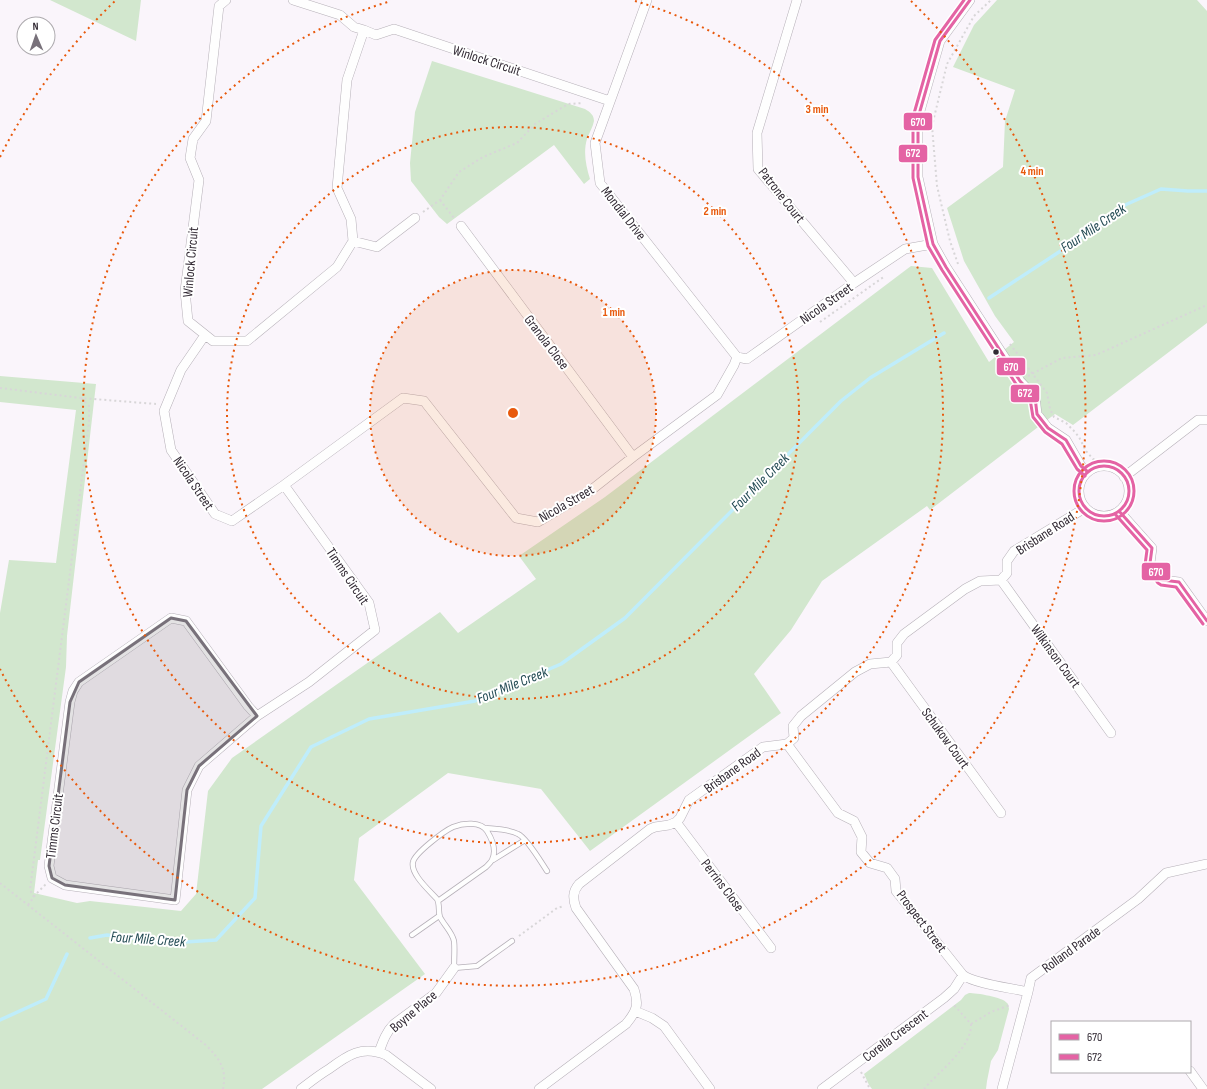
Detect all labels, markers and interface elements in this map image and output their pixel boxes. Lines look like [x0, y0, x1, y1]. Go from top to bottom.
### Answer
north arrow [16, 16, 56, 56]
text: N [33, 20, 39, 33]
street label: Winlock Circuit [451, 41, 523, 80]
text: 3 min [806, 102, 828, 117]
line badge: 670 [903, 112, 933, 131]
text: 670 [910, 116, 926, 129]
line badge: 672 [898, 144, 928, 163]
text: 672 [906, 147, 921, 160]
street label: Patrone Court [755, 164, 809, 226]
text: 4 min [1020, 164, 1044, 179]
street label: Mondial Drive [597, 183, 650, 243]
water label: Four Mile Creek [1057, 199, 1130, 257]
text: 2 min [704, 204, 726, 219]
street label: Winlock Circuit [179, 226, 202, 298]
street label: Nicola Street [796, 279, 856, 328]
text: 1 min [603, 305, 625, 320]
street label: Granola Close [521, 312, 573, 373]
unlabelled marker [991, 347, 1001, 357]
line badge: 670 [996, 357, 1026, 376]
text: 670 [1003, 361, 1019, 374]
line badge: 672 [1010, 384, 1040, 403]
text: 672 [1018, 387, 1033, 400]
centre of rings [506, 406, 520, 420]
water label: Four Mile Creek [727, 449, 794, 516]
street label: Nicola Street [170, 453, 218, 513]
street label: Nicola Street [536, 481, 597, 526]
street label: Brisbane Road [1013, 508, 1078, 559]
street label: Timms Circuit [322, 545, 373, 608]
line badge: 670 [1141, 562, 1171, 581]
text: 670 [1148, 566, 1164, 579]
street label: Wilkinson Court [1027, 621, 1084, 691]
water label: Four Mile Creek [474, 662, 551, 708]
street label: Schukow Court [918, 705, 973, 772]
street label: Brisbane Road [701, 744, 764, 797]
street label: Timms Circuit [42, 793, 67, 859]
street label: Perrins Close [697, 856, 748, 915]
street label: Prospect Street [893, 887, 951, 956]
street label: Rolland Parade [1039, 922, 1104, 976]
water label: Four Mile Creek [110, 927, 186, 952]
street label: Boyne Place [386, 987, 440, 1036]
street label: Corella Crescent [859, 1005, 931, 1065]
legend [1051, 1021, 1191, 1073]
text: 670 [1087, 1030, 1102, 1045]
text: 672 [1087, 1050, 1102, 1065]

